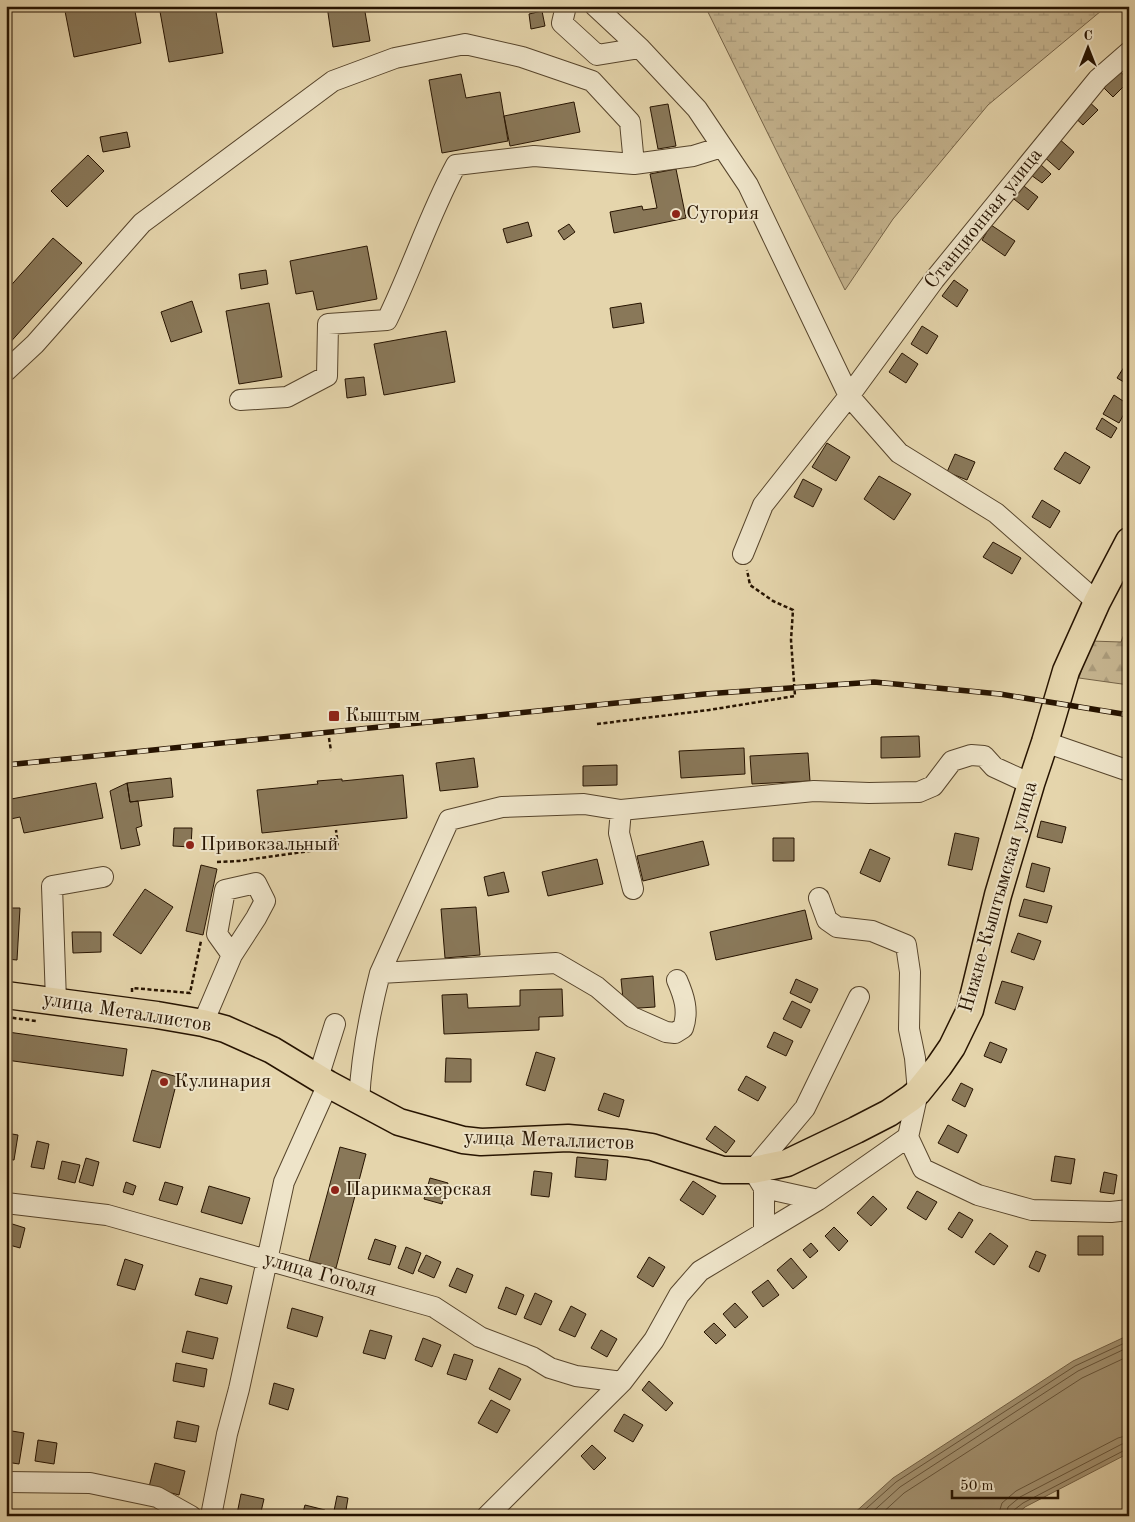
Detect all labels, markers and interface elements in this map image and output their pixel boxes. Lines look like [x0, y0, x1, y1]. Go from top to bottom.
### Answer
north arrow [1062, 22, 1112, 72]
text: С [1083, 29, 1093, 43]
street label: Станционная улица [921, 145, 1047, 293]
place label: Сугория [686, 204, 759, 224]
marker: Сугория [670, 208, 682, 220]
place label: Кыштым [345, 706, 420, 726]
marker: Кыштым [327, 709, 341, 723]
street label: Нижне-Кыштымская улица [956, 779, 1042, 1015]
place label: Привокзальный [200, 835, 338, 855]
marker: Привокзальный [184, 839, 196, 851]
street label: улица Металлистов [41, 990, 213, 1036]
place label: Кулинария [174, 1072, 271, 1092]
marker: Кулинария [158, 1076, 170, 1088]
street label: улица Металлистов [463, 1128, 635, 1154]
place label: Парикмахерская [345, 1180, 492, 1200]
marker: Парикмахерская [329, 1184, 341, 1196]
street label: улица Гоголя [261, 1249, 379, 1301]
scale bar [952, 1467, 1059, 1499]
text: 50 m [960, 1479, 994, 1494]

